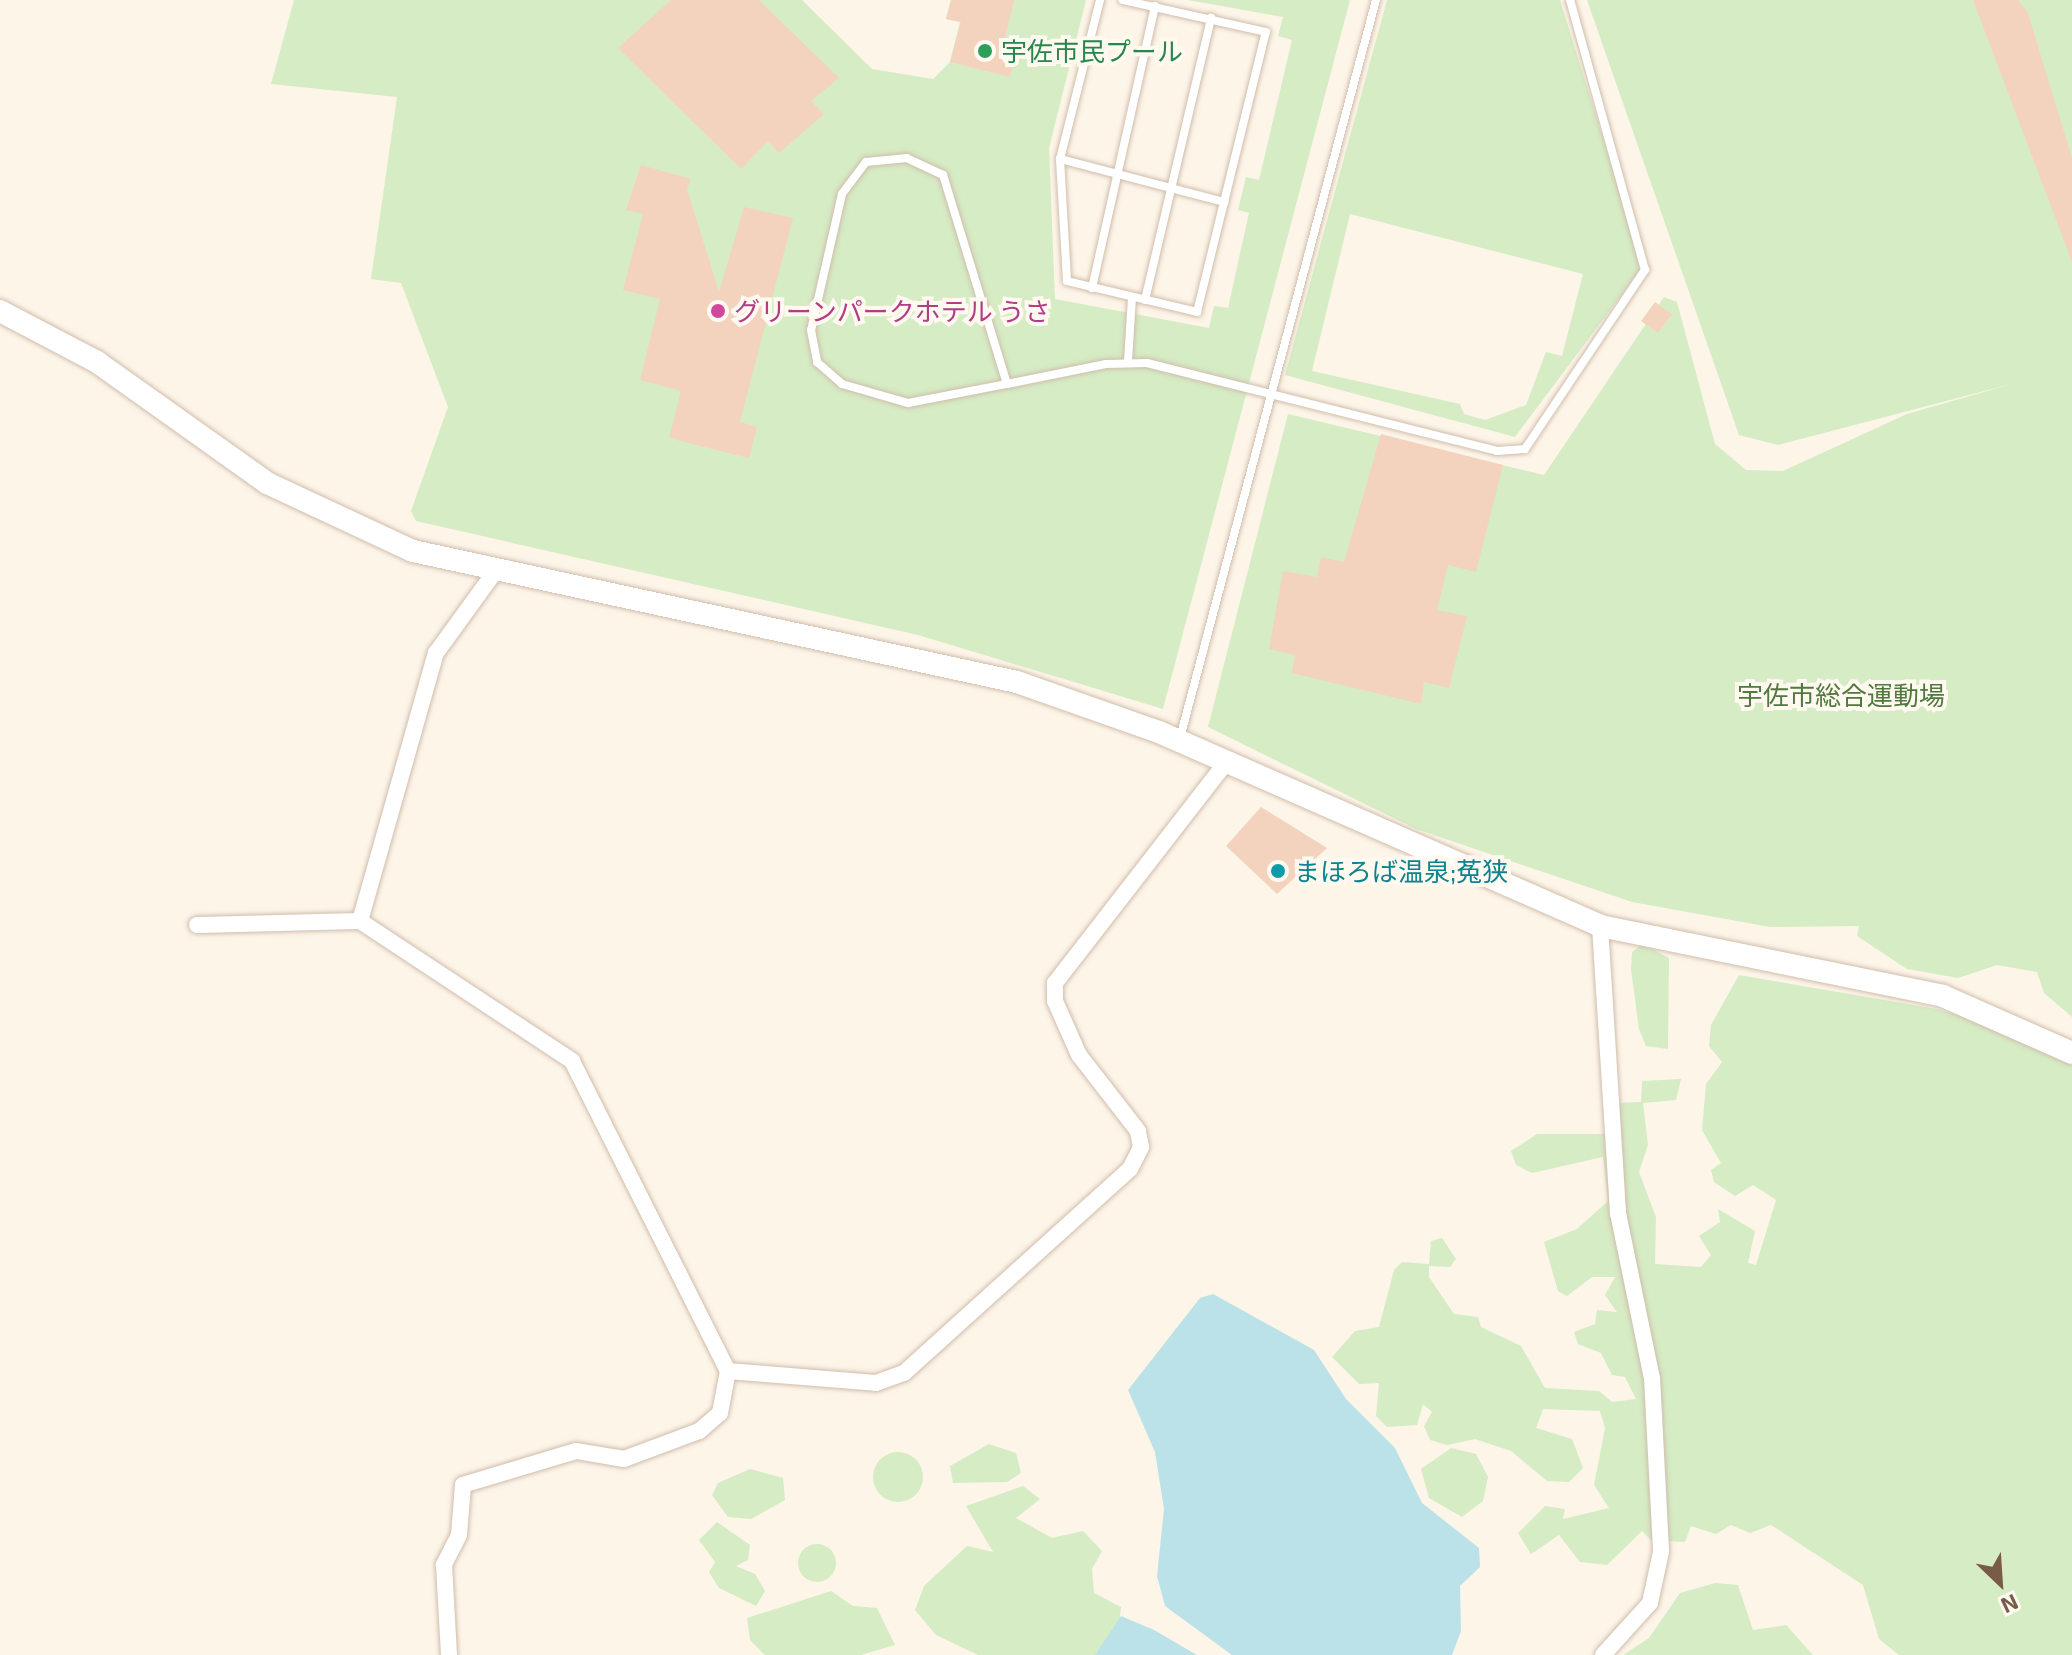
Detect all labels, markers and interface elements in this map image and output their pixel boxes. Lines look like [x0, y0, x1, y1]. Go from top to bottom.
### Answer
place label: 宇佐市民プール [1001, 35, 1183, 67]
marker: 宇佐市民プール [976, 42, 994, 60]
place label: グリーンパークホテル うさ [734, 295, 1052, 327]
marker: グリーンパークホテル うさ [709, 302, 727, 320]
park label: 宇佐市総合運動場 [1737, 679, 1945, 711]
place label: まほろば温泉;菟狭 [1294, 855, 1508, 887]
marker: まほろば温泉;菟狭 [1269, 862, 1287, 880]
north arrow [1960, 1543, 2040, 1623]
text: N [1997, 1590, 2023, 1620]

